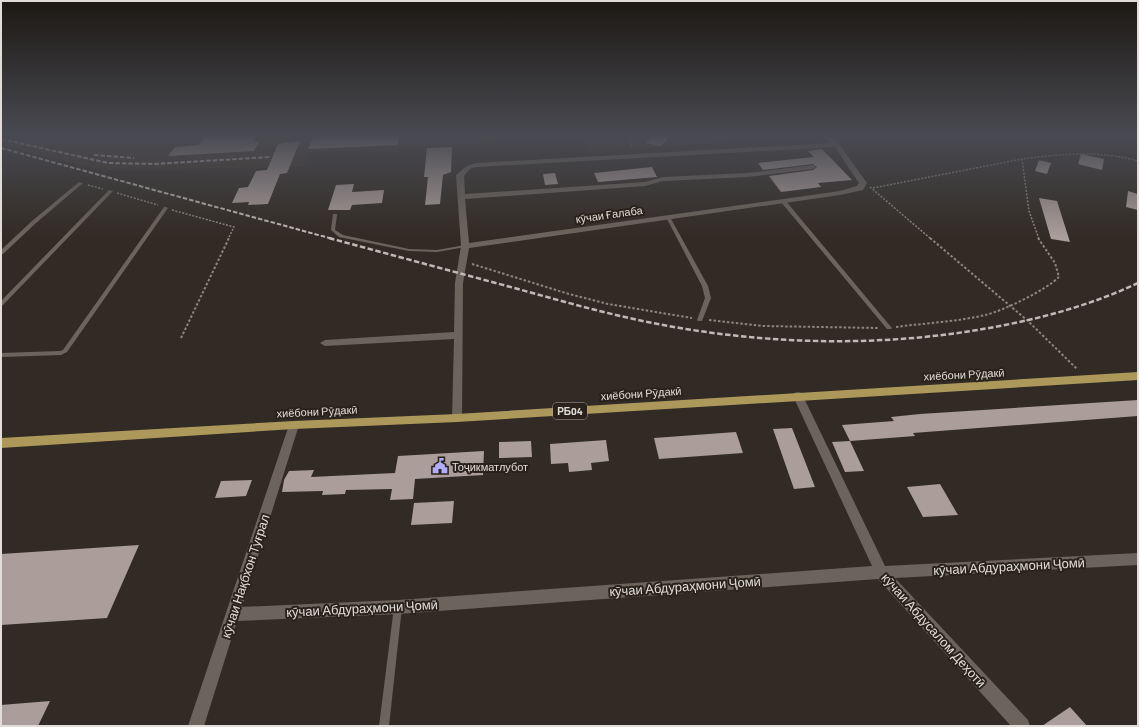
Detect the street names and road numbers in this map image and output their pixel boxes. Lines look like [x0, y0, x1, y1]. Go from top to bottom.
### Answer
street label: кӯчаи Ғалаба [575, 203, 644, 225]
street label: хиёбони Рӯдакӣ [923, 365, 1005, 383]
street label: хиёбони Рӯдакӣ [600, 384, 682, 402]
street label: хиёбони Рӯдакӣ [276, 402, 358, 420]
road number: РБ04 [553, 403, 587, 419]
street label: кӯчаи Нақбхон Туғрал [217, 512, 273, 640]
street label: кӯчаи Абдураҳмони Ҷомӣ [933, 554, 1085, 578]
street label: кӯчаи Абдусалом Деҳотӣ [878, 569, 990, 691]
street label: кӯчаи Абдураҳмони Ҷомӣ [609, 573, 761, 599]
street label: кӯчаи Абдураҳмони Ҷомӣ [286, 596, 438, 620]

